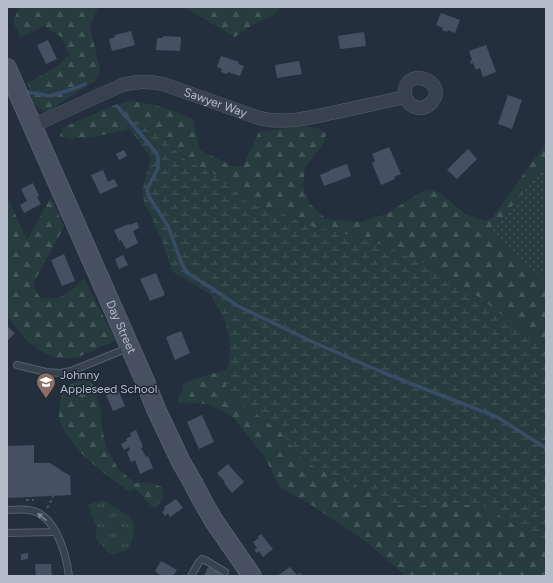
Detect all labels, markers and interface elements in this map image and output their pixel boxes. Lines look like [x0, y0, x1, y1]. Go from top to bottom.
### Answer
street label: Sawyer Way [182, 85, 250, 120]
street label: Day Street [103, 298, 139, 356]
place label: Johnny Appleseed School [60, 368, 157, 396]
school or university icon: Johnny Appleseed School [35, 371, 57, 399]
one-way arrow [37, 513, 48, 521]

